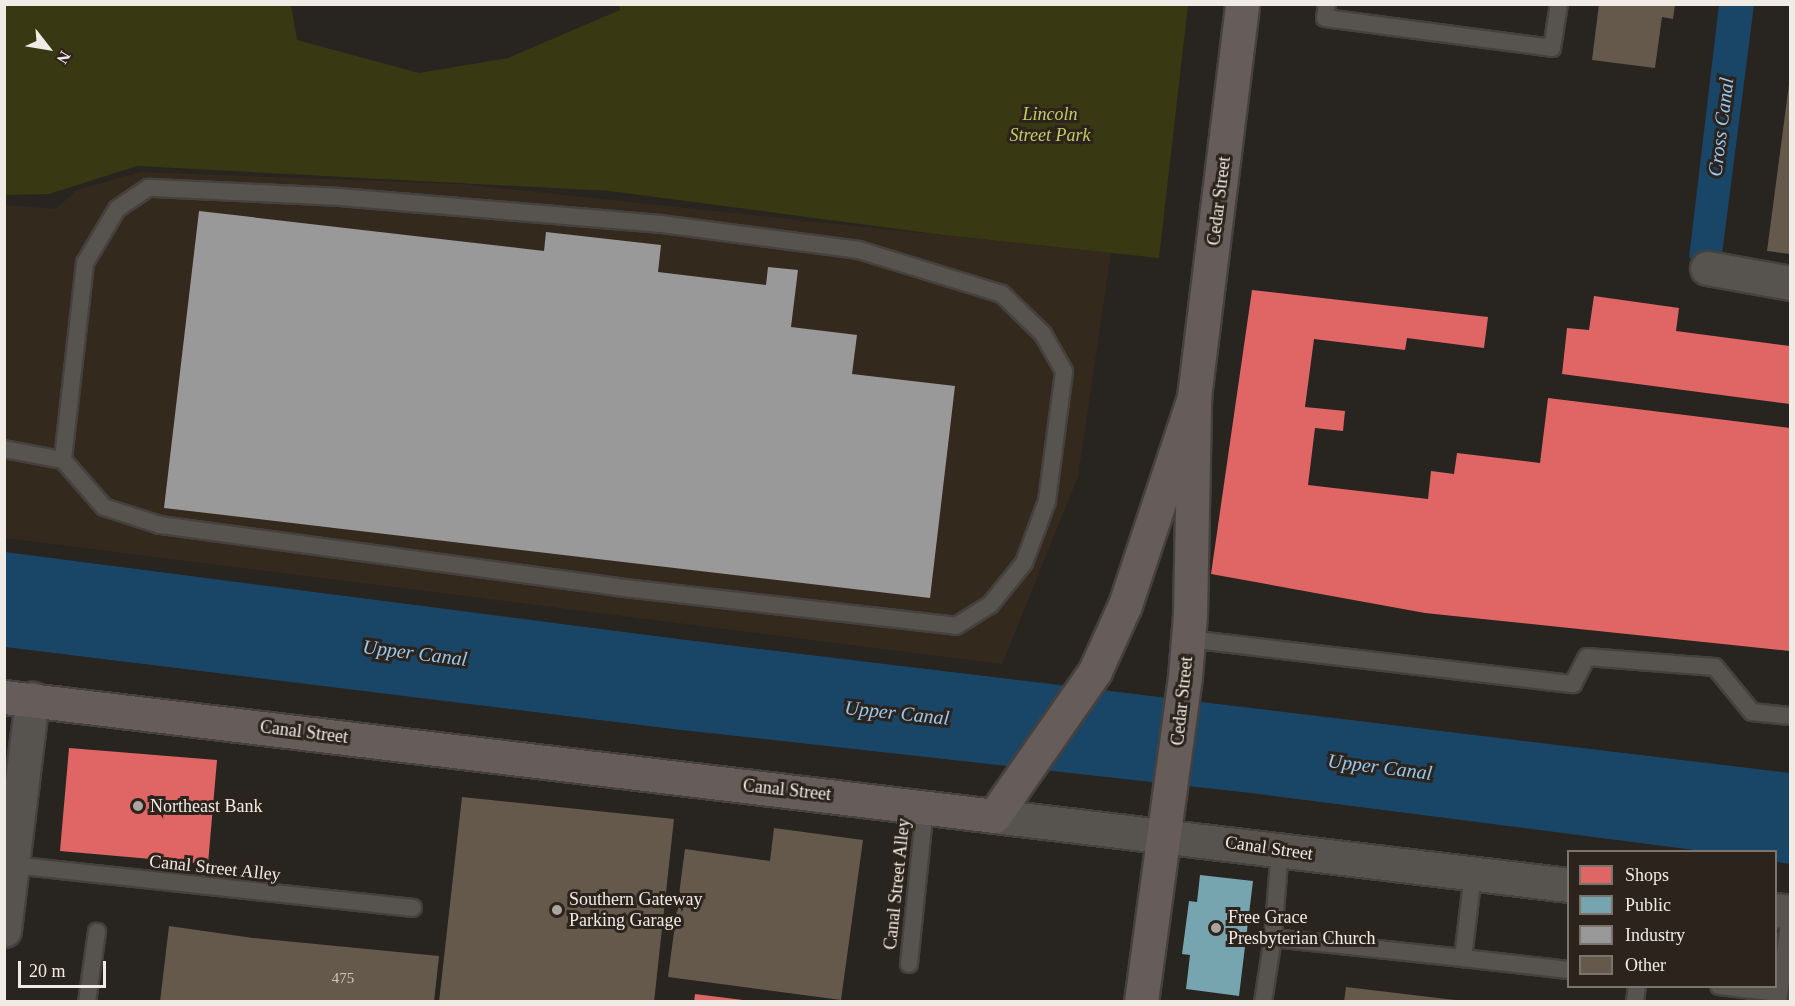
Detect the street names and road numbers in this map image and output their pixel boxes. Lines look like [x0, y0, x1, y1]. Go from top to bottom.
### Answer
street label: Cedar Street [1203, 155, 1235, 247]
street label: Cedar Street [1167, 655, 1197, 747]
street label: Canal Street [259, 716, 349, 748]
street label: Canal Street [742, 775, 832, 805]
street label: Canal Street Alley [879, 817, 915, 951]
street label: Canal Street [1224, 831, 1314, 865]
street label: Canal Street Alley [148, 850, 282, 886]

